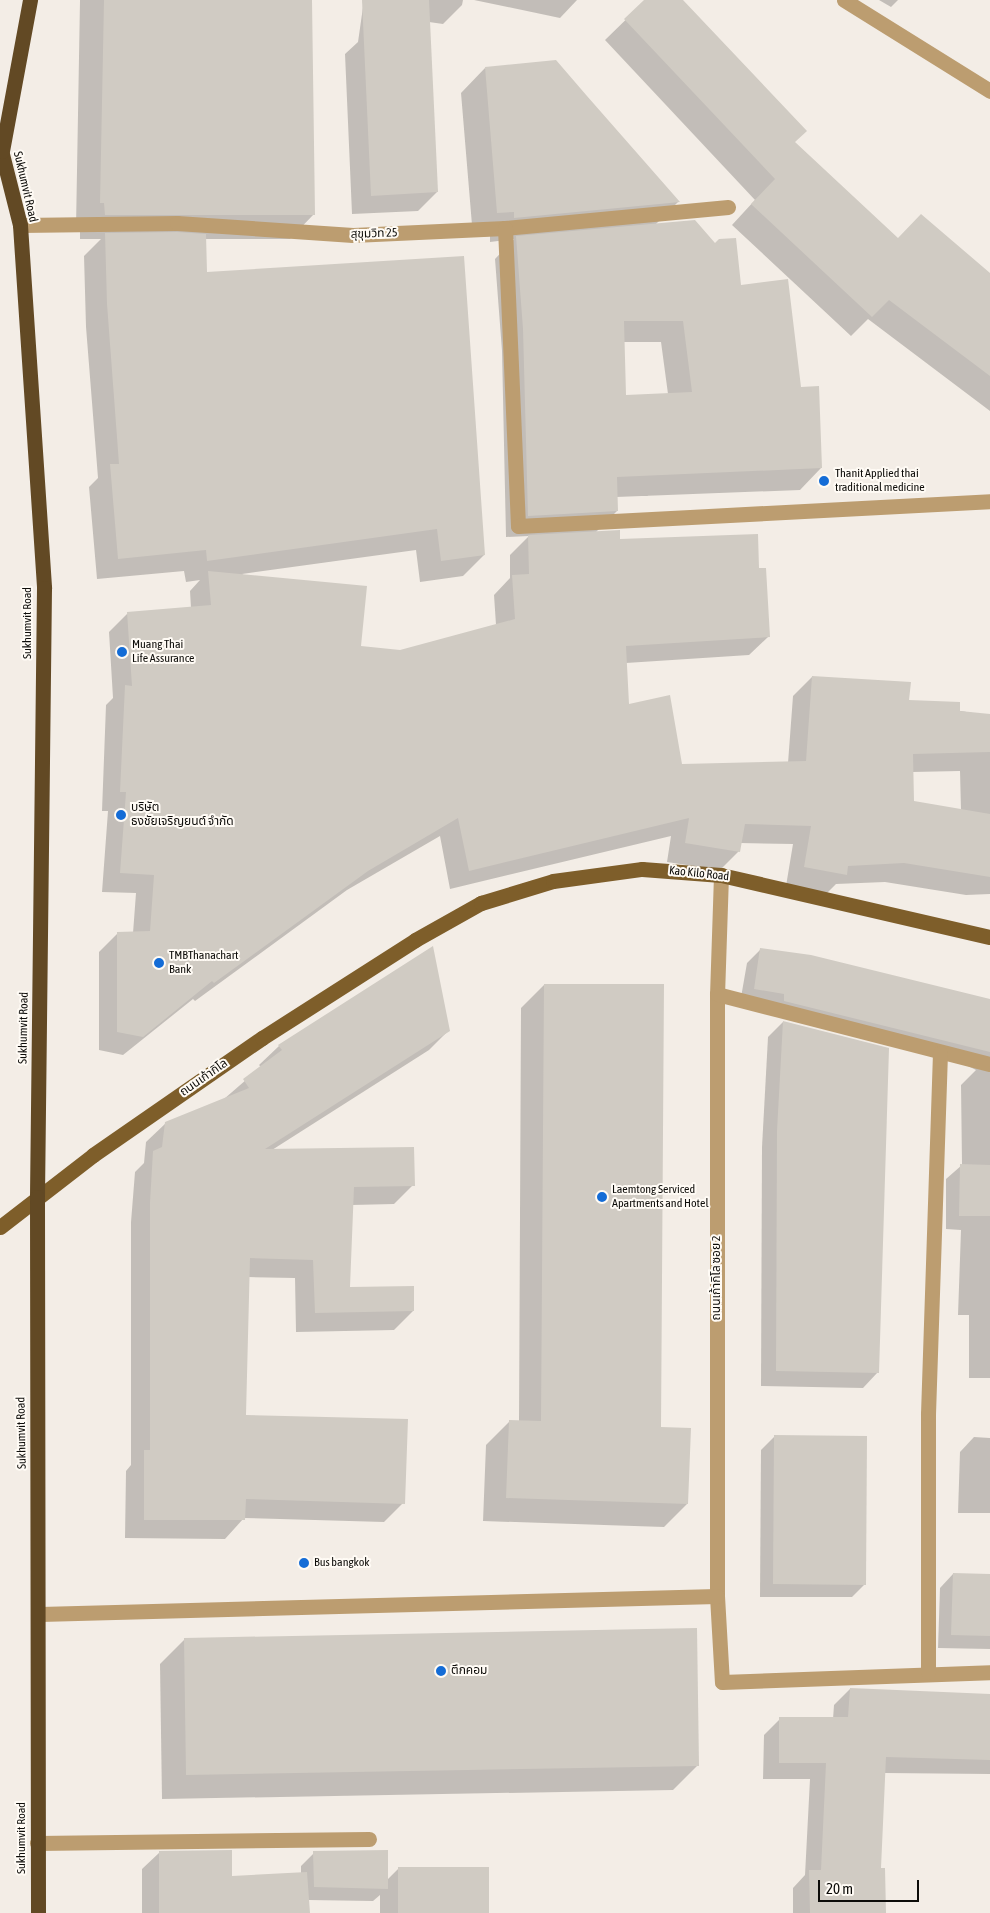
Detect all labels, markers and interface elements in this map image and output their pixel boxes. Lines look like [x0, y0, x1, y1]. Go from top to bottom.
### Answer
street label: Sukhumvit Road [10, 150, 40, 224]
street label: สุขุมวิท 25 [350, 226, 398, 242]
place label: Thanit Applied thai traditional medicine [835, 467, 925, 495]
marker: Thanit Applied thai traditional medicine [817, 474, 831, 488]
street label: Sukhumvit Road [21, 587, 35, 659]
place label: Muang Thai Life Assurance [132, 638, 195, 666]
marker: Muang Thai Life Assurance [116, 646, 128, 658]
place label: บริษัต ธงชัยเจริญยนต์ จำกัด [131, 801, 234, 829]
marker: บริษัต ธงชัยเจริญยนต์ จำกัด [115, 809, 127, 821]
street label: Kao Kilo Road [668, 864, 730, 884]
place label: TMBThanachart Bank [169, 949, 239, 977]
marker: TMBThanachart Bank [153, 957, 165, 969]
street label: Sukhumvit Road [16, 992, 32, 1064]
street label: ถนนเก้ากิโล [177, 1056, 231, 1100]
place label: Laemtong Serviced Apartments and Hotel [612, 1183, 709, 1211]
marker: Laemtong Serviced Apartments and Hotel [596, 1191, 608, 1203]
street label: ถนนเก้ากิโล ซอย 2 [710, 1236, 724, 1320]
street label: Sukhumvit Road [14, 1397, 30, 1469]
place label: Bus bangkok [314, 1556, 370, 1570]
marker: Bus bangkok [298, 1557, 310, 1569]
place label: ตึกคอม [451, 1664, 487, 1678]
marker: ตึกคอม [435, 1665, 447, 1677]
street label: Sukhumvit Road [15, 1802, 29, 1874]
scale bar [820, 1870, 921, 1902]
text: 20 m [826, 1880, 853, 1897]

